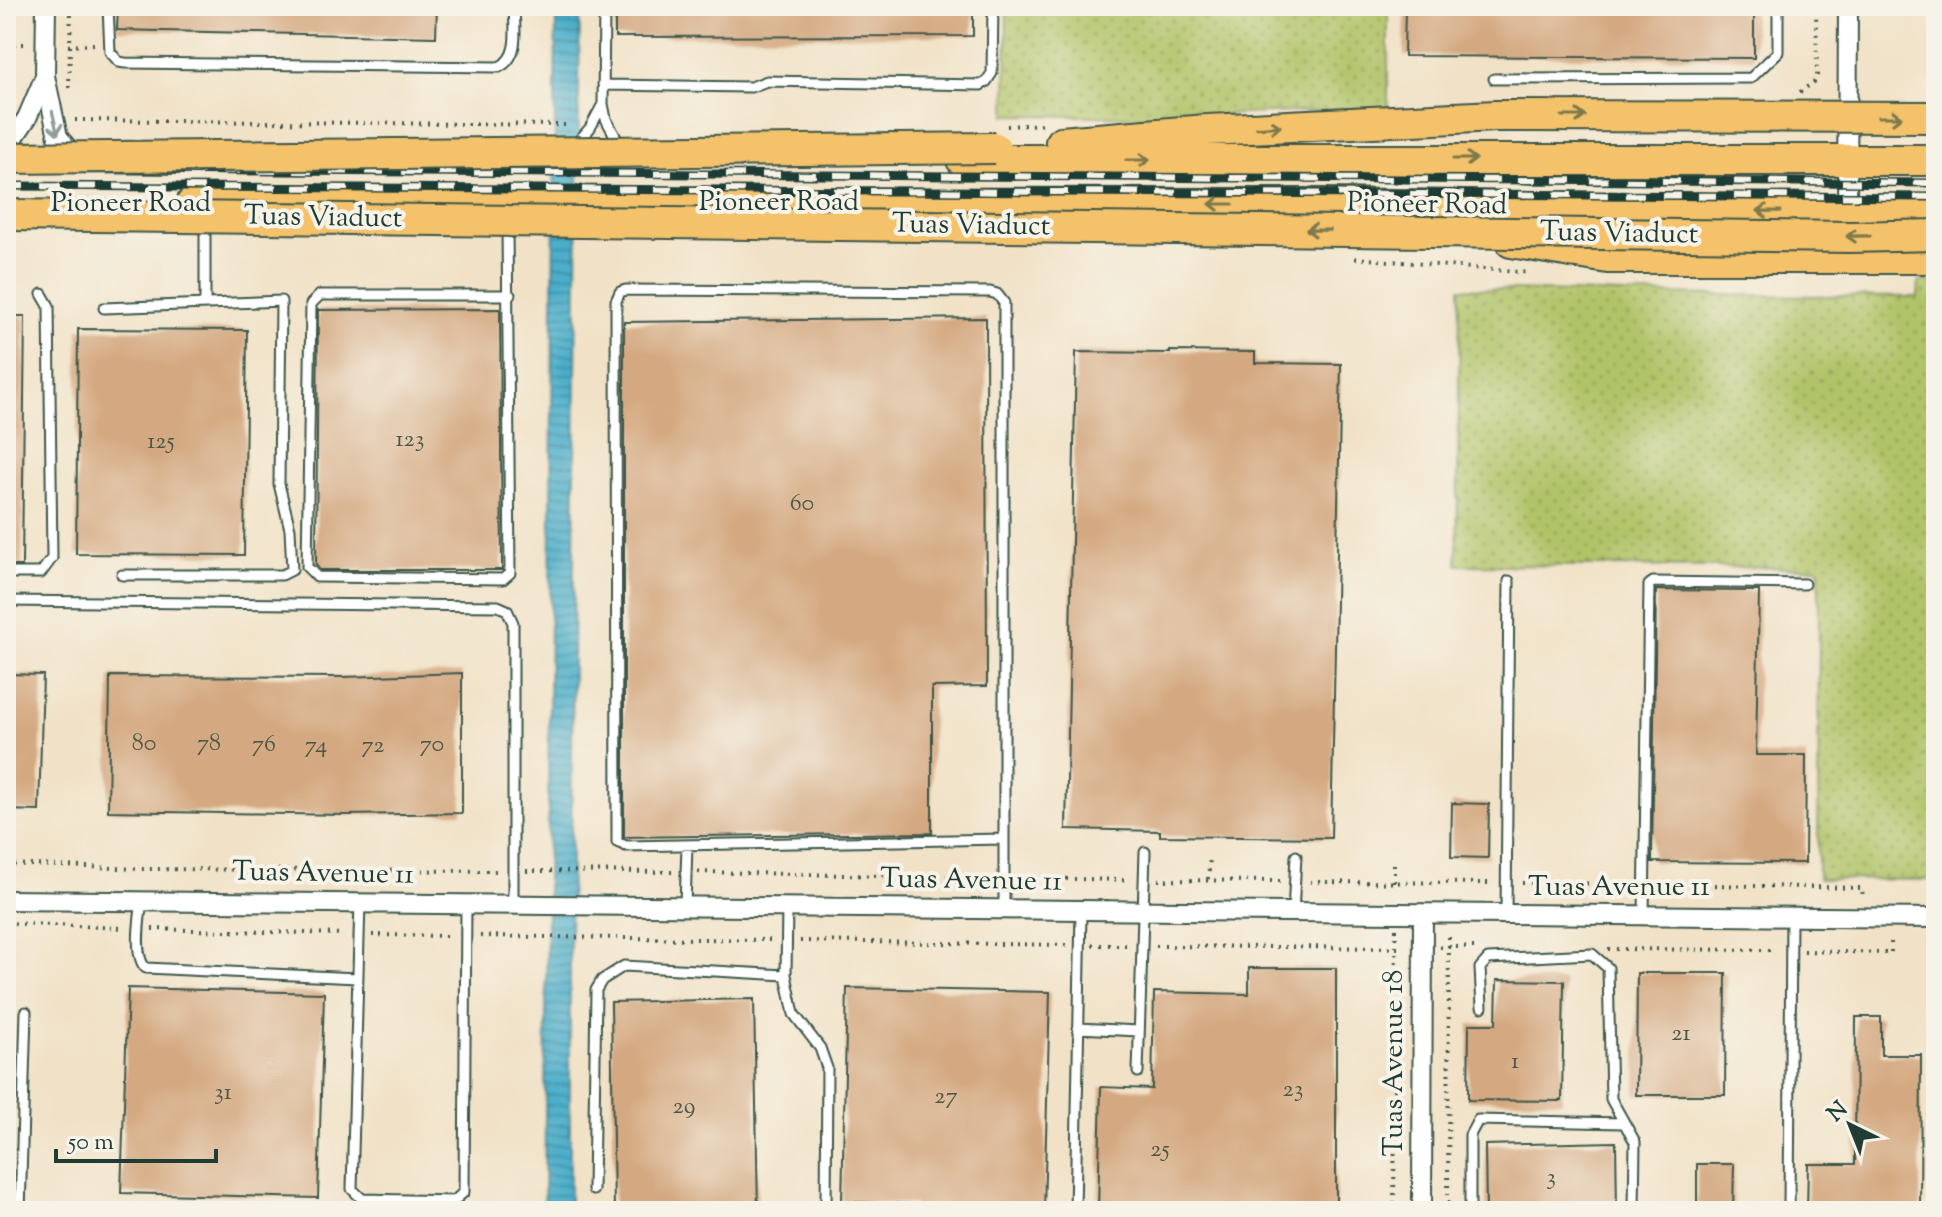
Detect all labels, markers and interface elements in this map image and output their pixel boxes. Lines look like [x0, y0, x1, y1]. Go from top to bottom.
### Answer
one-way arrow [1560, 108, 1587, 124]
one-way arrow [48, 109, 63, 135]
one-way arrow [1876, 109, 1903, 125]
one-way arrow [1255, 119, 1282, 134]
one-way arrow [1124, 152, 1151, 168]
one-way arrow [1451, 152, 1478, 167]
street label: Pioneer Road [699, 183, 859, 223]
street label: Pioneer Road [51, 184, 211, 224]
street label: Pioneer Road [1347, 184, 1508, 226]
one-way arrow [1208, 196, 1235, 212]
street label: Tuas Viaduct [243, 197, 403, 239]
one-way arrow [1756, 203, 1783, 219]
street label: Tuas Viaduct [891, 205, 1051, 247]
street label: Tuas Viaduct [1539, 213, 1699, 255]
one-way arrow [1305, 223, 1332, 238]
one-way arrow [1845, 229, 1872, 244]
house number: 123 [395, 423, 425, 457]
house number: 125 [147, 425, 175, 459]
house number: 60 [790, 487, 814, 521]
house number: 80 [132, 727, 156, 761]
house number: 78 [197, 727, 221, 761]
house number: 76 [252, 728, 276, 762]
house number: 70 [420, 728, 444, 762]
house number: 74 [305, 729, 327, 763]
house number: 72 [361, 729, 385, 763]
street label: Tuas Avenue 11 [232, 852, 414, 896]
street label: Tuas Avenue 11 [880, 859, 1062, 903]
street label: Tuas Avenue 11 [1528, 868, 1710, 908]
street label: Tuas Avenue 18 [1375, 970, 1415, 1156]
house number: 21 [1671, 1017, 1691, 1051]
house number: 1 [1511, 1045, 1519, 1079]
house number: 23 [1283, 1073, 1303, 1107]
house number: 31 [214, 1076, 232, 1110]
house number: 27 [934, 1080, 958, 1114]
north arrow [1810, 1085, 1890, 1165]
house number: 29 [673, 1090, 695, 1124]
text: N [1821, 1095, 1856, 1130]
scale bar [56, 1113, 216, 1163]
text: 50 m [66, 1126, 114, 1160]
house number: 25 [1150, 1133, 1170, 1167]
house number: 3 [1546, 1161, 1556, 1195]

